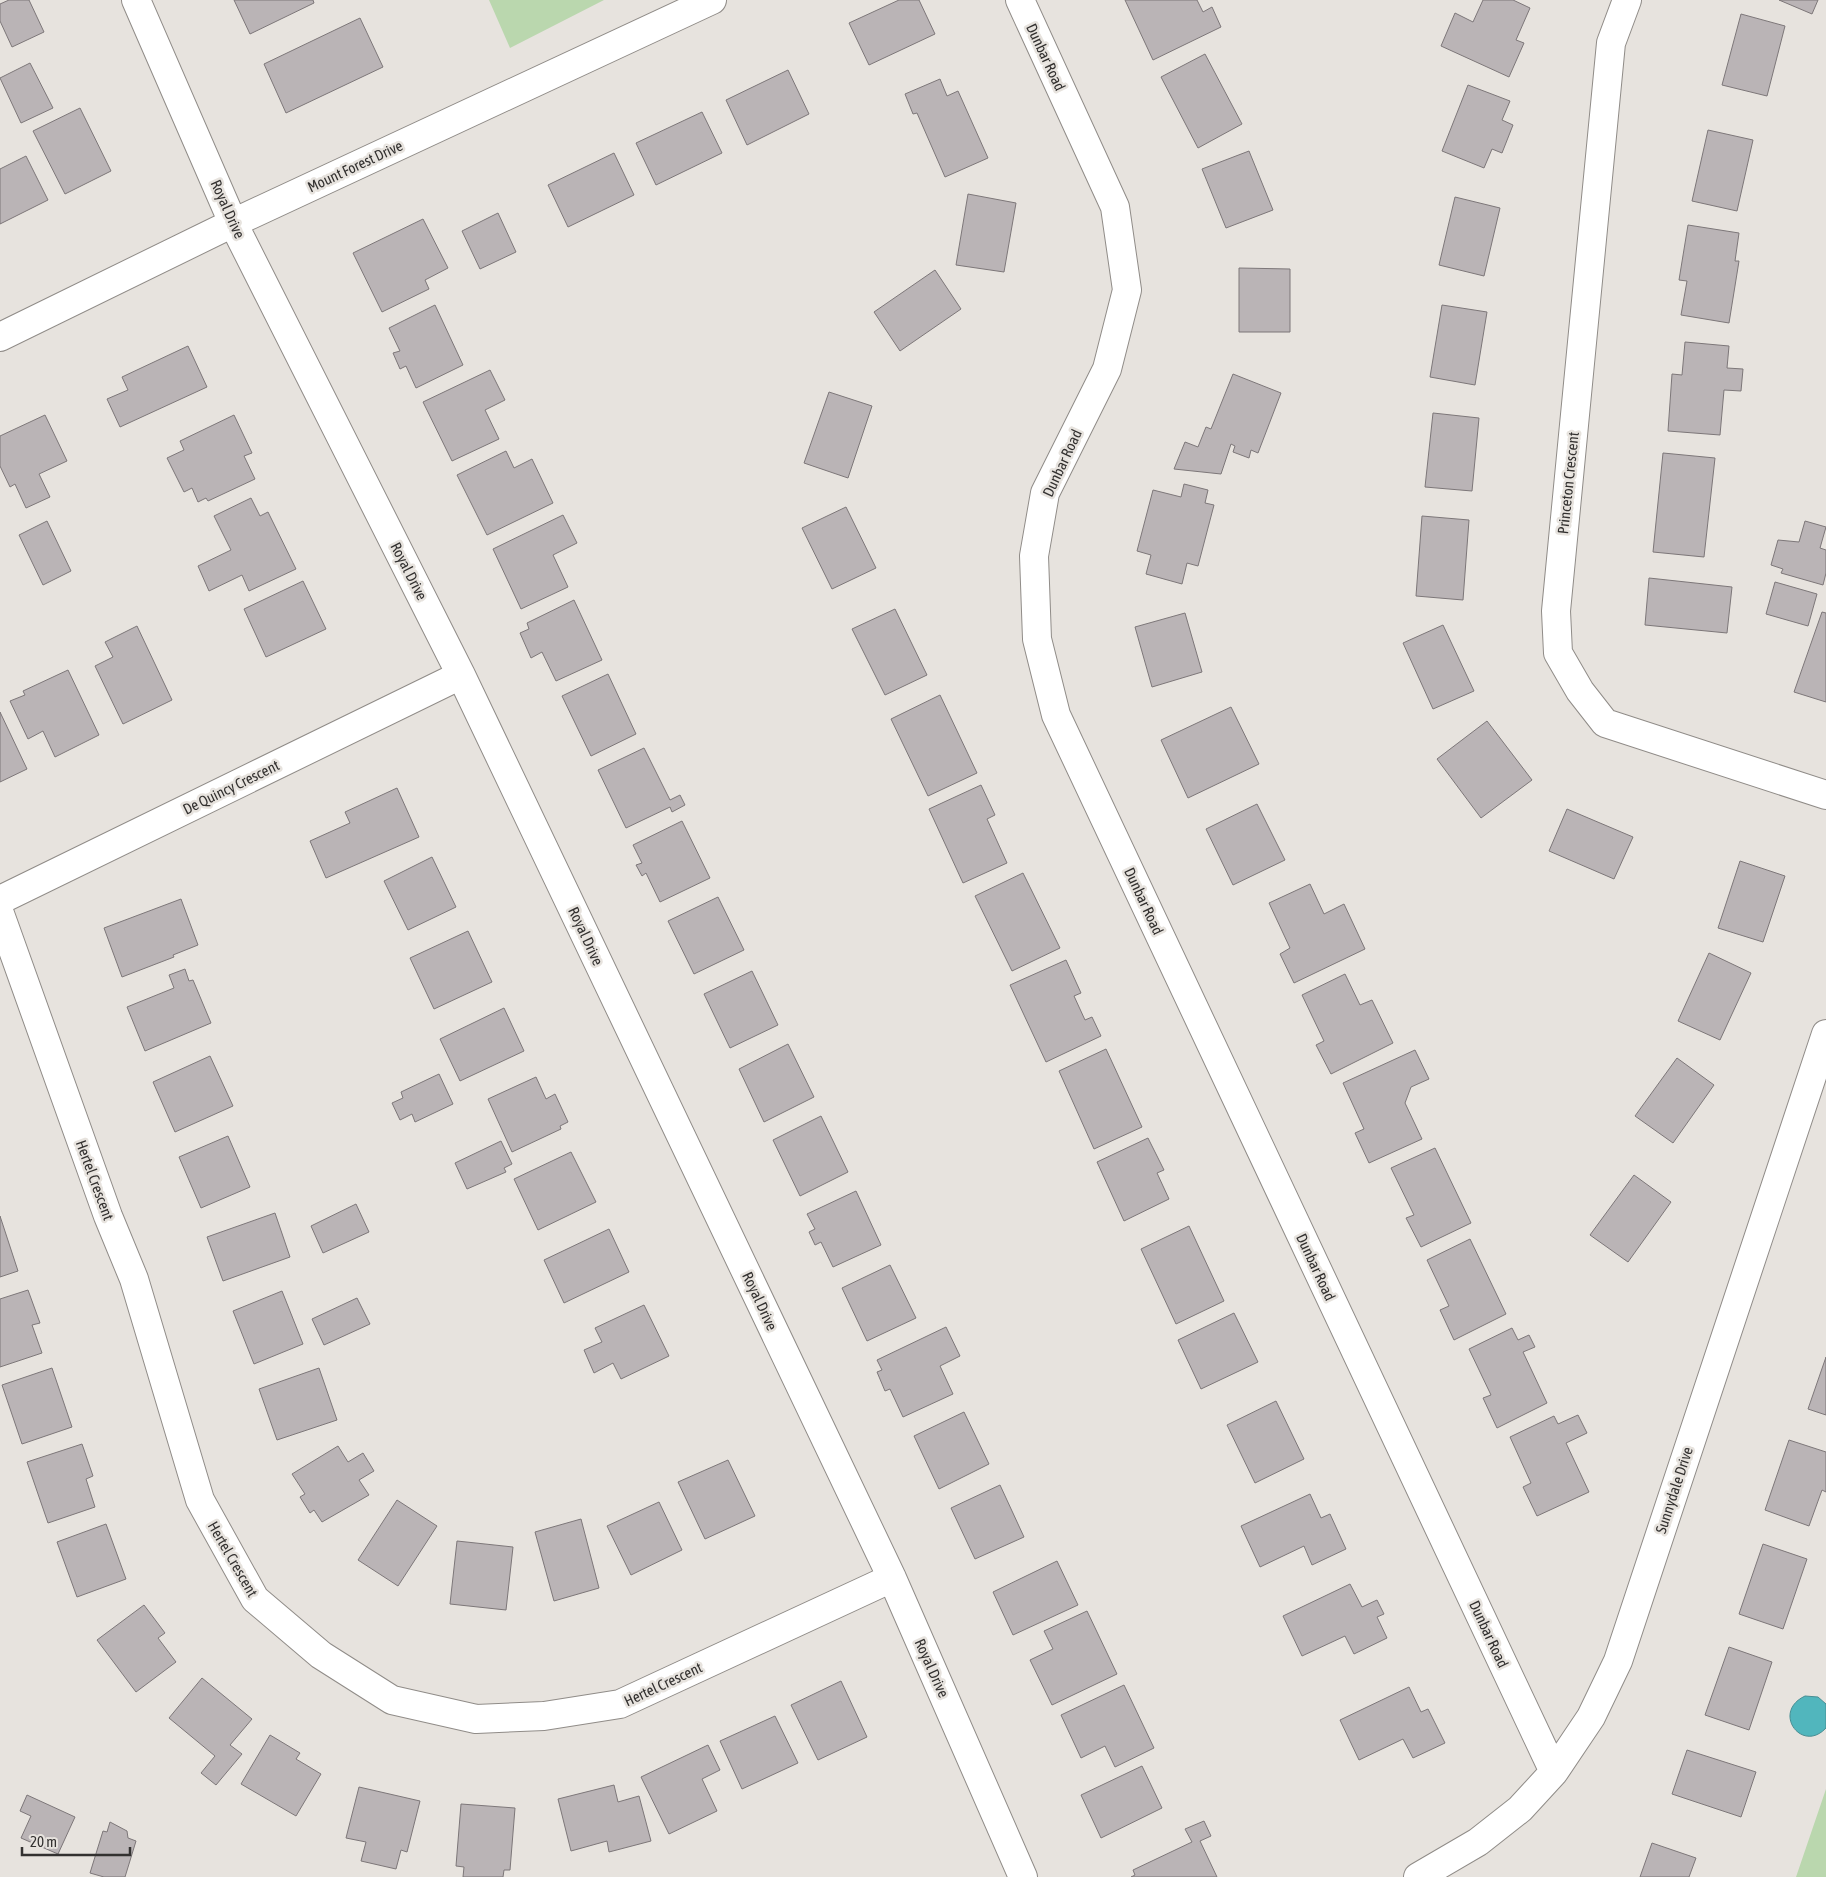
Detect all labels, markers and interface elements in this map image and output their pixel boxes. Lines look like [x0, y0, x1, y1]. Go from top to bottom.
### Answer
street label: Dunbar Road [1023, 21, 1069, 93]
street label: Mount Forest Drive [305, 136, 405, 195]
street label: Royal Drive [208, 177, 249, 241]
street label: Dunbar Road [1039, 427, 1085, 499]
street label: Princeton Crescent [1554, 431, 1582, 535]
street label: Royal Drive [387, 539, 431, 603]
street label: De Quincy Crescent [180, 756, 282, 818]
street label: Dunbar Road [1121, 865, 1167, 937]
street label: Royal Drive [565, 904, 607, 968]
street label: Hertel Crescent [73, 1138, 117, 1222]
street label: Dunbar Road [1293, 1231, 1339, 1303]
street label: Royal Drive [739, 1269, 781, 1333]
street label: Sunnydale Drive [1652, 1444, 1696, 1535]
street label: Hertel Crescent [205, 1518, 261, 1600]
street label: Dunbar Road [1466, 1598, 1512, 1670]
street label: Royal Drive [912, 1636, 953, 1700]
street label: Hertel Crescent [621, 1659, 705, 1709]
scale bar [22, 1824, 130, 1856]
text: 20 m [30, 1833, 57, 1850]

